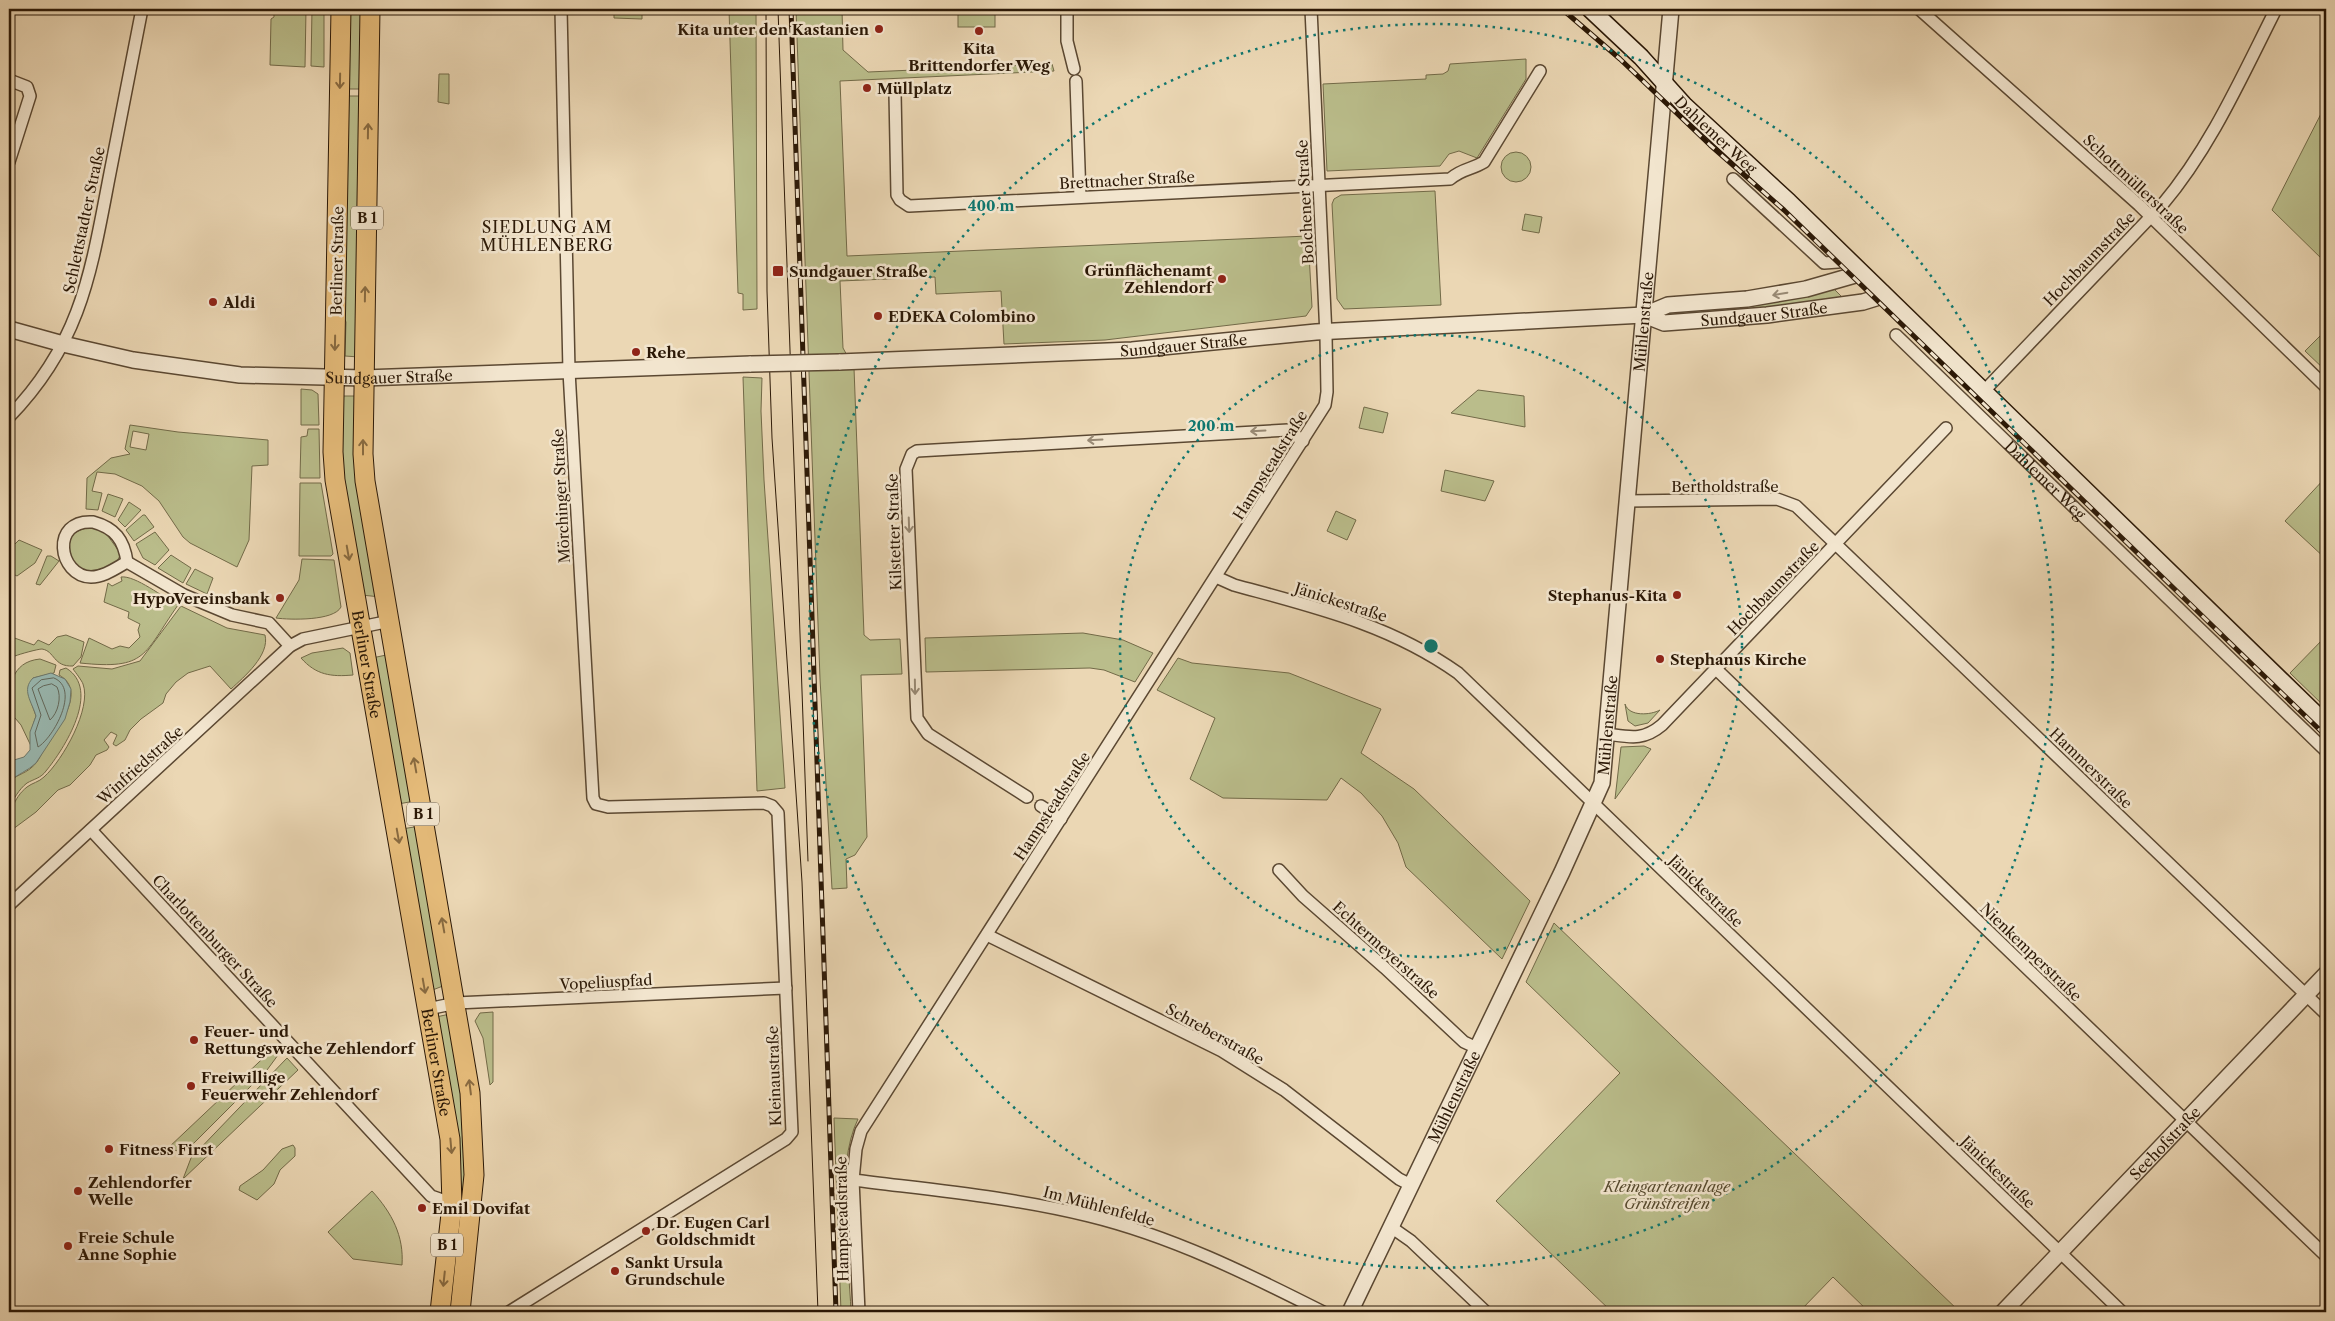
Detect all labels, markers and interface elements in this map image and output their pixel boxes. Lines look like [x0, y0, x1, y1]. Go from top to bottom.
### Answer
place label: Kita unter den Kastanien [677, 20, 870, 39]
marker: Kita unter den Kastanien [873, 23, 885, 35]
marker: Kita Brittendorfer Weg [973, 25, 985, 37]
place label: Kita Brittendorfer Weg [908, 39, 1050, 75]
one-way arrow [335, 72, 345, 88]
place label: Müllplatz [877, 79, 952, 98]
marker: Müllplatz [861, 82, 873, 94]
street label: Dahlemer Weg [1671, 92, 1761, 177]
one-way arrow [363, 123, 373, 140]
street label: Schottmüllerstraße [2079, 130, 2193, 238]
street label: Bolchener Straße [1292, 139, 1318, 265]
street label: Schlettstadter Straße [59, 145, 109, 295]
street label: Brettnacher Straße [1059, 167, 1195, 193]
text: 400 m [968, 196, 1014, 215]
street label: Berliner Straße [327, 206, 347, 316]
road number: B 1 [351, 207, 383, 230]
street label: Hochbaumstraße [2039, 208, 2139, 310]
district label: SIEDLUNG AM MÜHLENBERG [480, 217, 614, 255]
place label: Grünflächenamt Zehlendorf [1085, 261, 1215, 297]
place label: Sundgauer Straße [789, 262, 928, 281]
marker: Sundgauer Straße [771, 264, 785, 278]
street label: Mühlenstraße [1629, 271, 1657, 373]
marker: Grünflächenamt Zehlendorf [1216, 273, 1228, 285]
one-way arrow [361, 286, 370, 302]
one-way arrow [1772, 290, 1788, 300]
place label: Aldi [222, 293, 256, 312]
marker: Aldi [207, 296, 219, 308]
street label: Sundgauer Straße [1700, 297, 1829, 330]
place label: EDEKA Colombino [888, 307, 1036, 326]
marker: EDEKA Colombino [872, 310, 884, 322]
street label: Sundgauer Straße [1120, 329, 1248, 360]
one-way arrow [331, 335, 340, 351]
place label: Rehe [646, 343, 686, 362]
marker: Rehe [630, 346, 642, 358]
street label: Sundgauer Straße [325, 365, 453, 388]
street label: Hampsteadstraße [1229, 407, 1311, 523]
text: 200 m [1188, 416, 1234, 435]
one-way arrow [1250, 427, 1266, 436]
street label: Mörchinger Straße [548, 428, 574, 564]
one-way arrow [1088, 436, 1104, 445]
street label: Dahlemer Weg [2001, 436, 2090, 523]
one-way arrow [358, 439, 368, 456]
street label: Kilstetter Straße [882, 473, 906, 591]
street label: Bertholdstraße [1671, 477, 1779, 496]
one-way arrow [904, 517, 913, 533]
street label: Hochbaumstraße [1723, 537, 1823, 639]
one-way arrow [344, 544, 353, 560]
street label: Jänickestraße [1290, 578, 1390, 626]
place label: Stephanus-Kita [1548, 586, 1667, 605]
place label: HypoVereinsbank [133, 589, 271, 608]
marker: Stephanus-Kita [1671, 589, 1683, 601]
marker: HypoVereinsbank [274, 592, 286, 604]
street label: Berliner Straße [348, 609, 386, 720]
centre of rings [1422, 637, 1440, 655]
place label: Stephanus Kirche [1670, 650, 1807, 669]
marker: Stephanus Kirche [1654, 653, 1666, 665]
street label: Mühlenstraße [1593, 674, 1621, 776]
one-way arrow [910, 679, 920, 695]
street label: Winfriedstraße [92, 722, 187, 809]
street label: Hammerstraße [2046, 724, 2136, 812]
street label: Hampsteadstraße [1010, 748, 1094, 864]
one-way arrow [409, 757, 419, 773]
road number: B 1 [407, 802, 439, 826]
one-way arrow [393, 828, 403, 844]
street label: Jänickestraße [1663, 849, 1747, 931]
street label: Charlottenburger Straße [148, 870, 282, 1012]
street label: Echtermeyerstraße [1329, 897, 1443, 1003]
street label: Nienkemperstraße [1976, 899, 2086, 1005]
one-way arrow [437, 917, 447, 933]
street label: Vopeliuspfad [558, 970, 653, 994]
one-way arrow [419, 977, 429, 993]
street label: Schreberstraße [1163, 999, 1267, 1069]
street label: Berliner Straße [418, 1007, 455, 1118]
place label: Feuer- und Rettungswache Zehlendorf [204, 1022, 417, 1058]
street label: Kleinaustraße [763, 1026, 785, 1126]
marker: Feuer- und Rettungswache Zehlendorf [188, 1034, 200, 1046]
street label: Mühlenstraße [1423, 1047, 1484, 1146]
place label: Freiwillige Feuerwehr Zehlendorf [201, 1068, 380, 1104]
marker: Freiwillige Feuerwehr Zehlendorf [185, 1080, 197, 1092]
one-way arrow [465, 1080, 475, 1096]
street label: Seehofstraße [2125, 1102, 2204, 1184]
street label: Jänickestraße [1955, 1130, 2039, 1212]
one-way arrow [446, 1138, 456, 1154]
place label: Fitness First [119, 1140, 213, 1159]
marker: Fitness First [103, 1143, 115, 1155]
street label: Hampsteadstraße [831, 1156, 853, 1282]
place label: Zehlendorfer Welle [87, 1173, 193, 1209]
park label: Kleingartenanlage Grünstreifen [1603, 1177, 1731, 1213]
street label: Im Mühlenfelde [1041, 1182, 1157, 1230]
marker: Zehlendorfer Welle [72, 1185, 84, 1197]
place label: Emil Dovifat [432, 1199, 530, 1218]
marker: Emil Dovifat [416, 1202, 428, 1214]
place label: Dr. Eugen Carl Goldschmidt [656, 1213, 770, 1249]
marker: Dr. Eugen Carl Goldschmidt [640, 1225, 652, 1237]
place label: Freie Schule Anne Sophie [77, 1228, 177, 1264]
road number: B 1 [431, 1234, 463, 1256]
marker: Freie Schule Anne Sophie [62, 1240, 74, 1252]
place label: Sankt Ursula Grundschule [625, 1253, 725, 1289]
marker: Sankt Ursula Grundschule [609, 1265, 621, 1277]
one-way arrow [439, 1271, 449, 1287]

